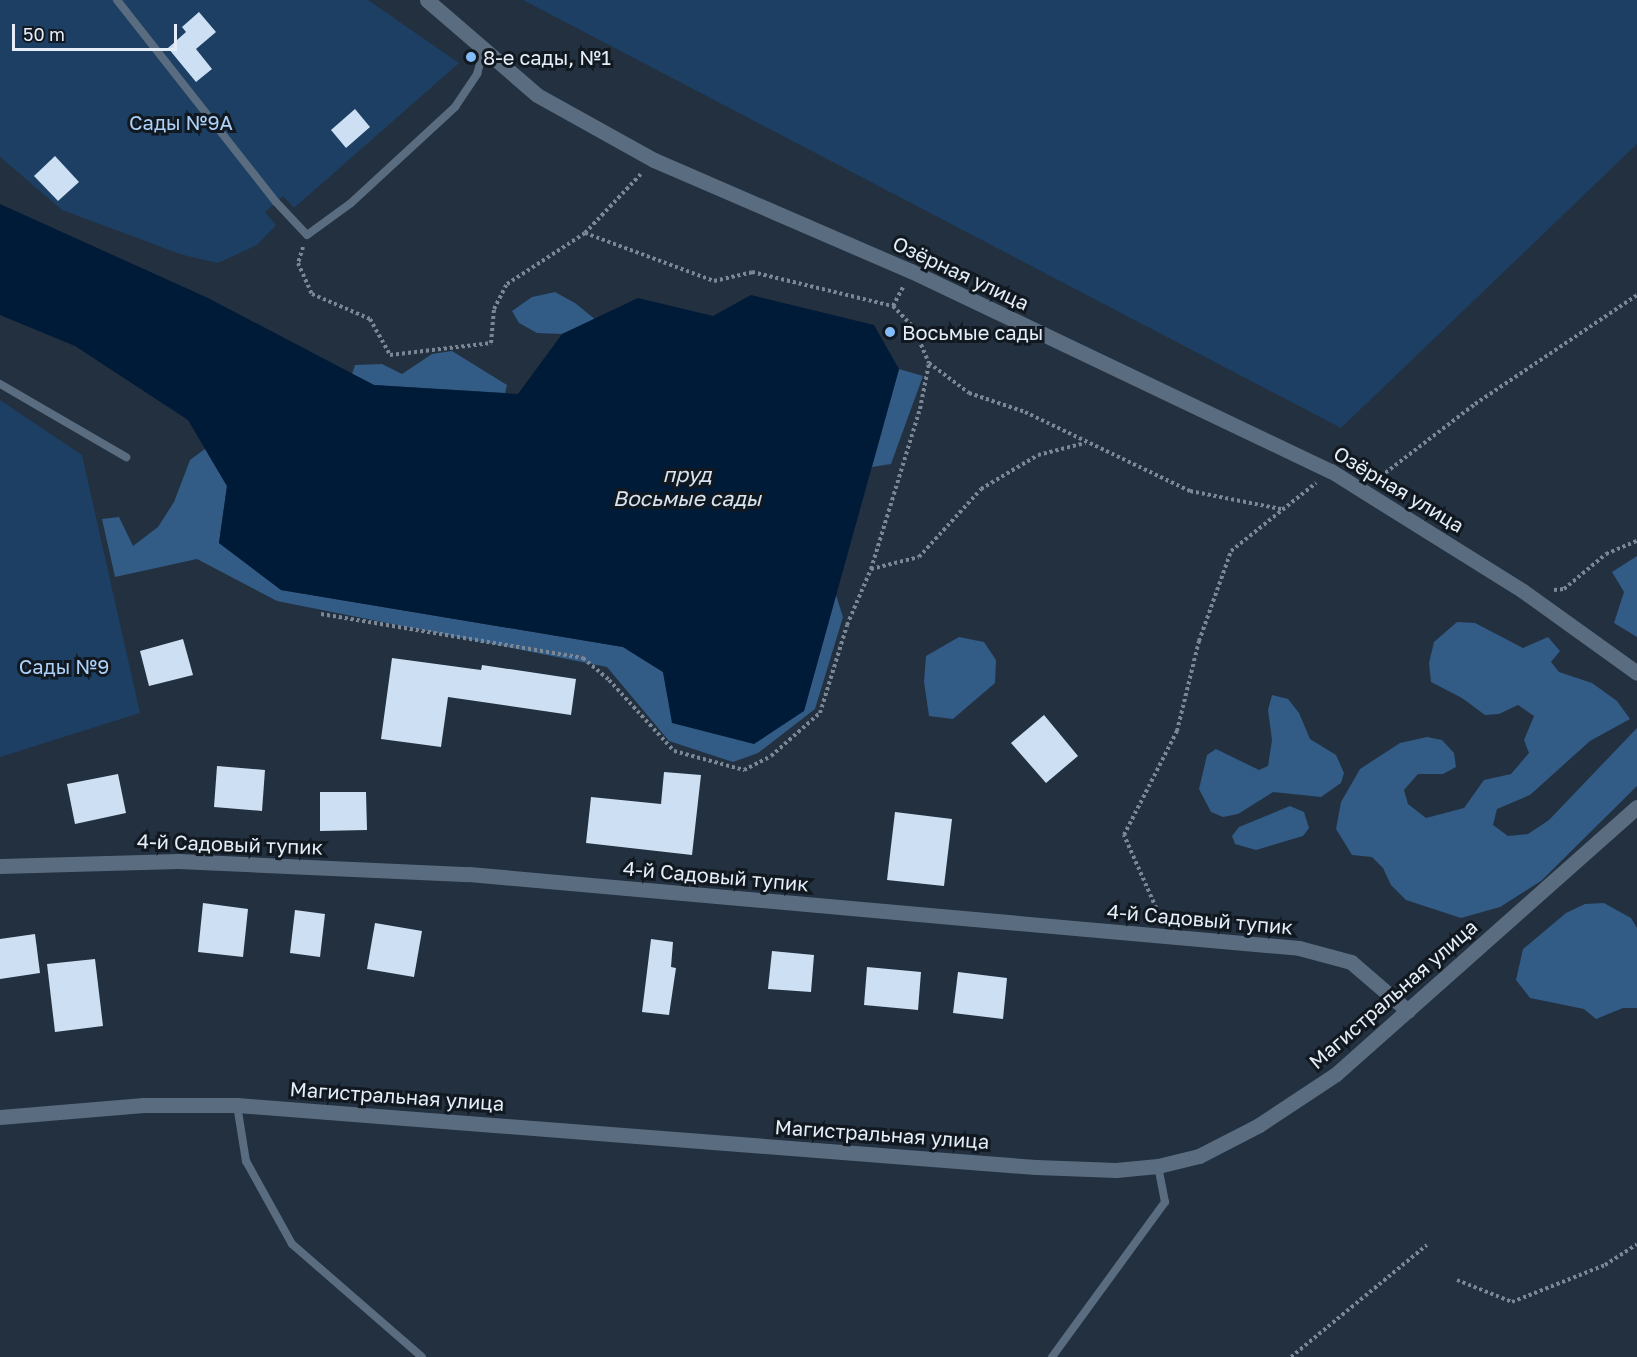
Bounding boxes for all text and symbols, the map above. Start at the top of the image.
scale bar [15,12,180,50]
text: 50 m [23,23,65,45]
place label: 8-е сады, №1 [483,45,611,69]
marker: 8-е сады, №1 [464,50,478,64]
park label: Сады №9А [129,110,233,134]
street label: Озёрная улица [889,231,1033,315]
place label: Восьмые сады [902,320,1043,344]
marker: Восьмые сады [883,325,897,339]
street label: Озёрная улица [1330,441,1468,537]
water label: пруд Восьмые сады [613,461,761,511]
park label: Сады №9 [19,654,109,678]
street label: 4-й Садовый тупик [137,829,323,859]
street label: 4-й Садовый тупик [622,856,810,896]
street label: 4-й Садовый тупик [1106,899,1294,939]
street label: Магистральная улица [1304,914,1482,1074]
street label: Магистральная улица [289,1077,505,1115]
street label: Магистральная улица [774,1115,990,1153]

